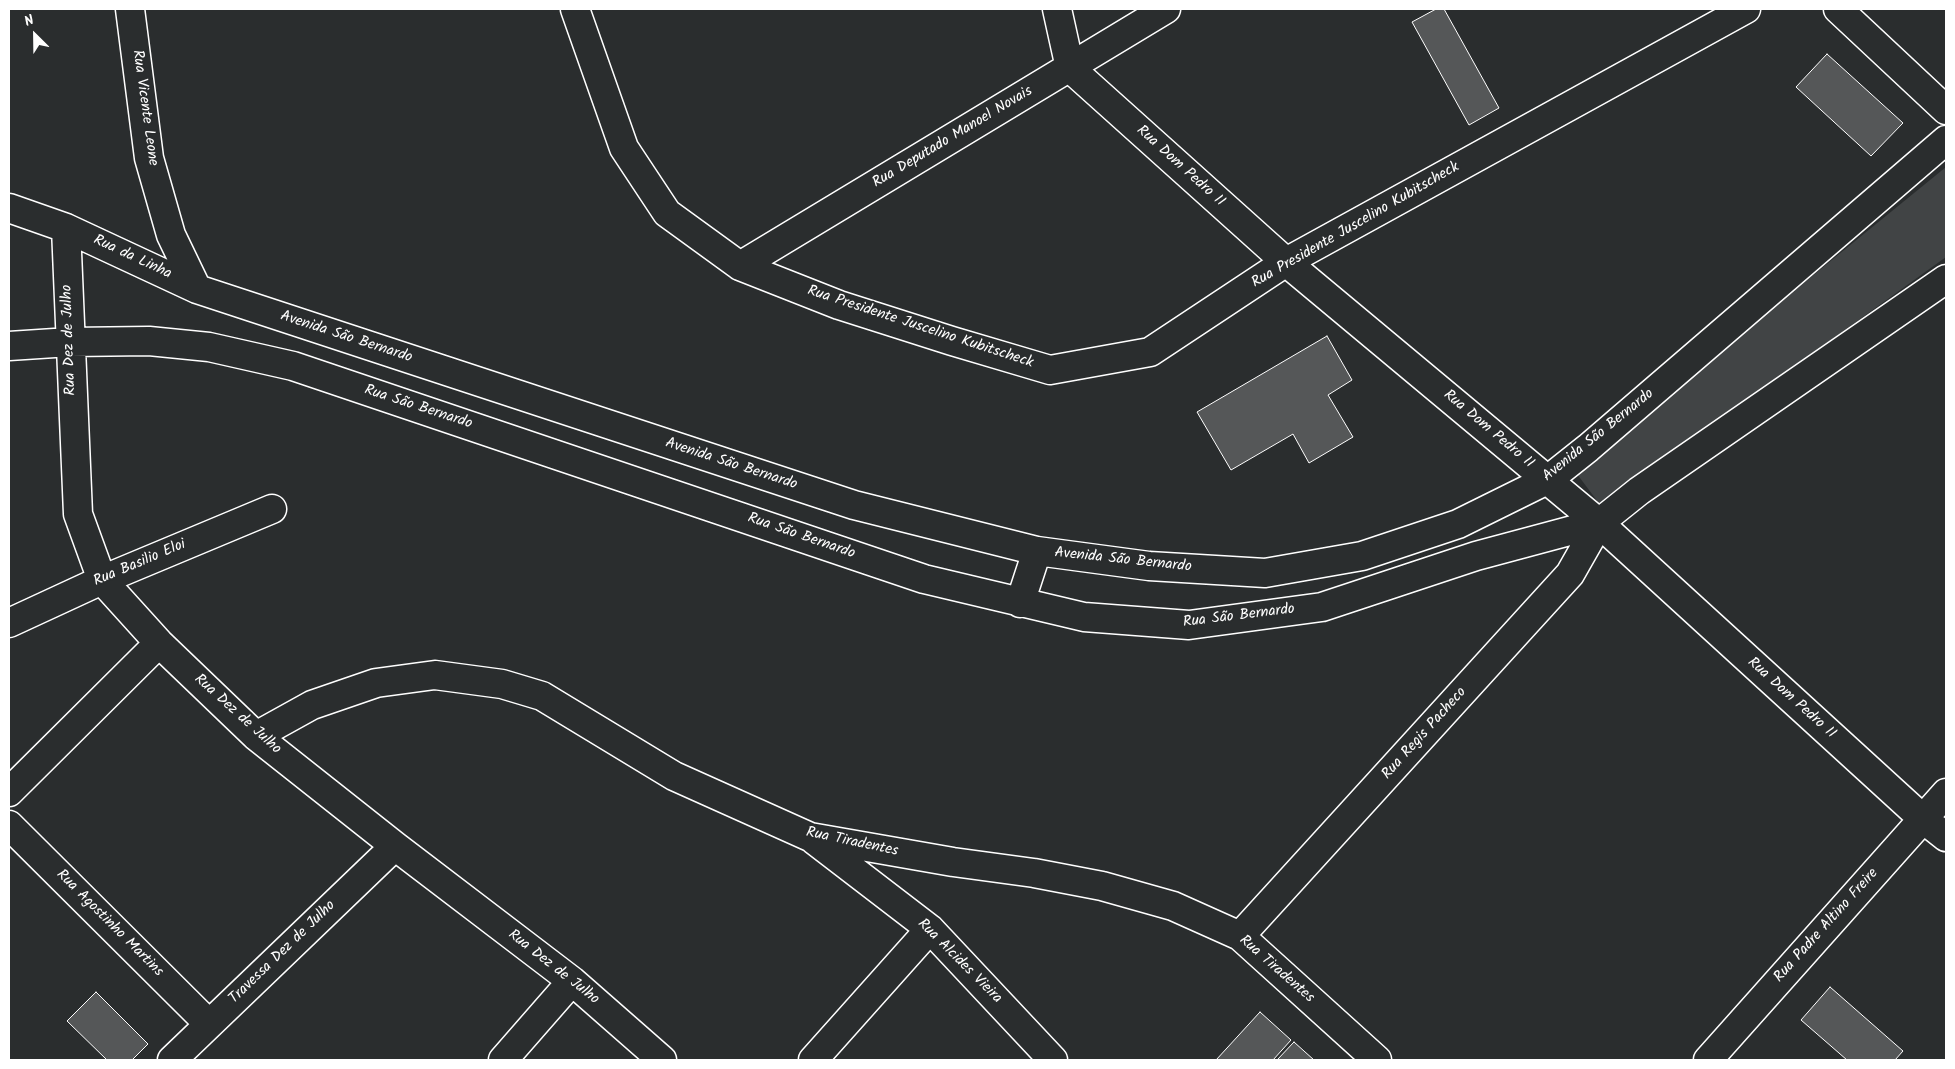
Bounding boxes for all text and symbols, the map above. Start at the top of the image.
text: N [21,9,38,33]
north arrow [10,10,60,60]
street label: Rua Vicente Leone [127,49,161,167]
street label: Rua Deputado Manoel Novais [870,83,1036,193]
street label: Rua Dom Pedro II [1132,123,1228,211]
street label: Rua Presidente Juscelino Kubitscheck [1249,159,1463,293]
street label: Rua da Linha [90,232,174,284]
street label: Rua Presidente Juscelino Kubitscheck [805,283,1035,373]
street label: Rua Dez de Julho [59,284,81,396]
street label: Avenida São Bernardo [278,308,414,368]
street label: Rua São Bernardo [362,382,474,434]
street label: Avenida São Bernardo [1540,386,1658,486]
street label: Rua Dom Pedro II [1439,387,1537,473]
street label: Avenida São Bernardo [663,435,799,495]
street label: Rua São Bernardo [745,510,857,564]
street label: Rua Basilio Eloi [91,536,189,592]
street label: Avenida São Bernardo [1054,545,1192,577]
street label: Rua São Bernardo [1182,601,1296,633]
street label: Rua Dom Pedro II [1743,655,1839,743]
street label: Rua Dez de Julho [190,671,284,759]
street label: Rua Regis Pacheco [1379,684,1471,784]
street label: Rua Tiradentes [804,824,900,862]
street label: Rua Padre Altino Freire [1771,865,1883,987]
street label: Rua Agostinho Martins [52,867,166,981]
street label: Travessa Dez de Julho [226,898,340,1008]
street label: Rua Alcides Vieira [913,916,1005,1008]
street label: Rua Dez de Julho [504,927,602,1009]
street label: Rua Tiradentes [1235,932,1317,1008]

